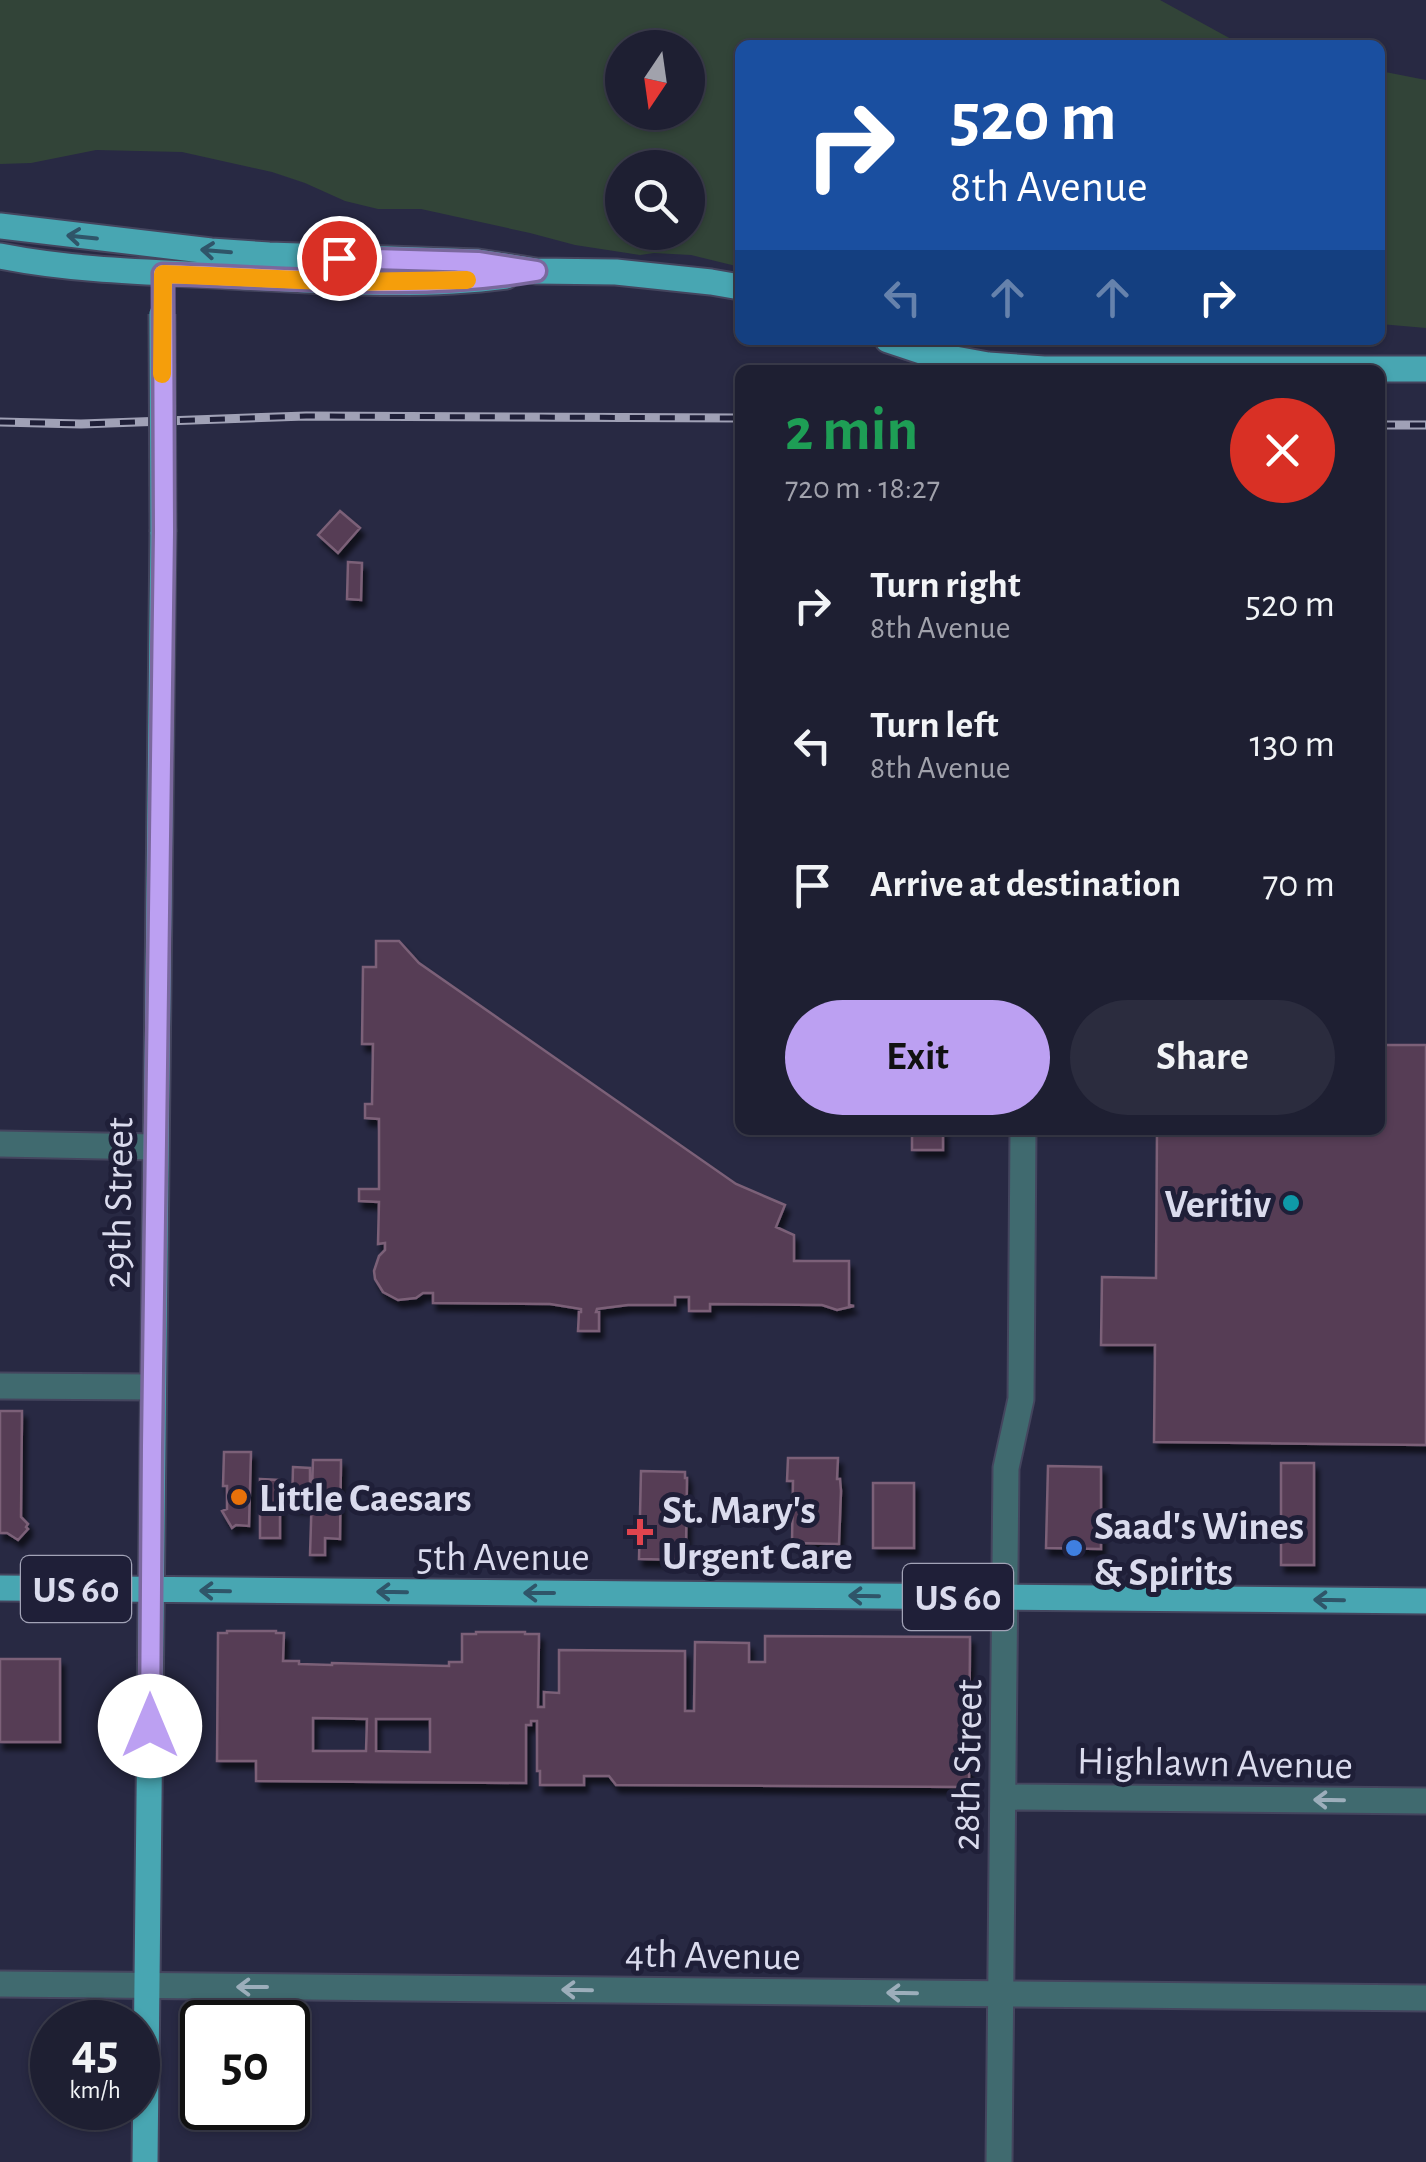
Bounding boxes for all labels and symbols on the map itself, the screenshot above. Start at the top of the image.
north arrow [605,30,705,130]
pin [297,216,382,301]
one-way arrow [66,227,98,246]
one-way arrow [201,241,233,260]
street label: 29th Street [98,1117,140,1289]
place label: Veritiv [1164,1185,1271,1225]
marker: Veritiv [1280,1192,1302,1214]
place label: Little Caesars [259,1479,472,1519]
marker: Little Caesars [228,1486,250,1508]
place label: St. Mary's Urgent Care [662,1491,853,1577]
place label: Saad's Wines & Spirits [1094,1507,1304,1593]
marker: St. Mary's Urgent Care [627,1519,653,1545]
marker: Saad's Wines & Spirits [1063,1537,1085,1559]
street label: 5th Avenue [416,1538,590,1578]
road number: US 60 [21,1556,131,1622]
road number: US 60 [903,1564,1013,1630]
one-way arrow [200,1581,232,1600]
one-way arrow [377,1582,410,1602]
one-way arrow [523,1584,555,1603]
one-way arrow [848,1587,880,1606]
one-way arrow [1313,1591,1345,1610]
position arrow [98,1674,202,1778]
street label: 28th Street [947,1679,989,1851]
street label: Highlawn Avenue [1077,1742,1353,1786]
one-way arrow [1313,1790,1346,1810]
street label: 4th Avenue [625,1934,801,1978]
one-way arrow [237,1978,270,1996]
one-way arrow [562,1980,594,2000]
one-way arrow [887,1984,919,2003]
speed limit sign: 50 [180,2000,310,2130]

